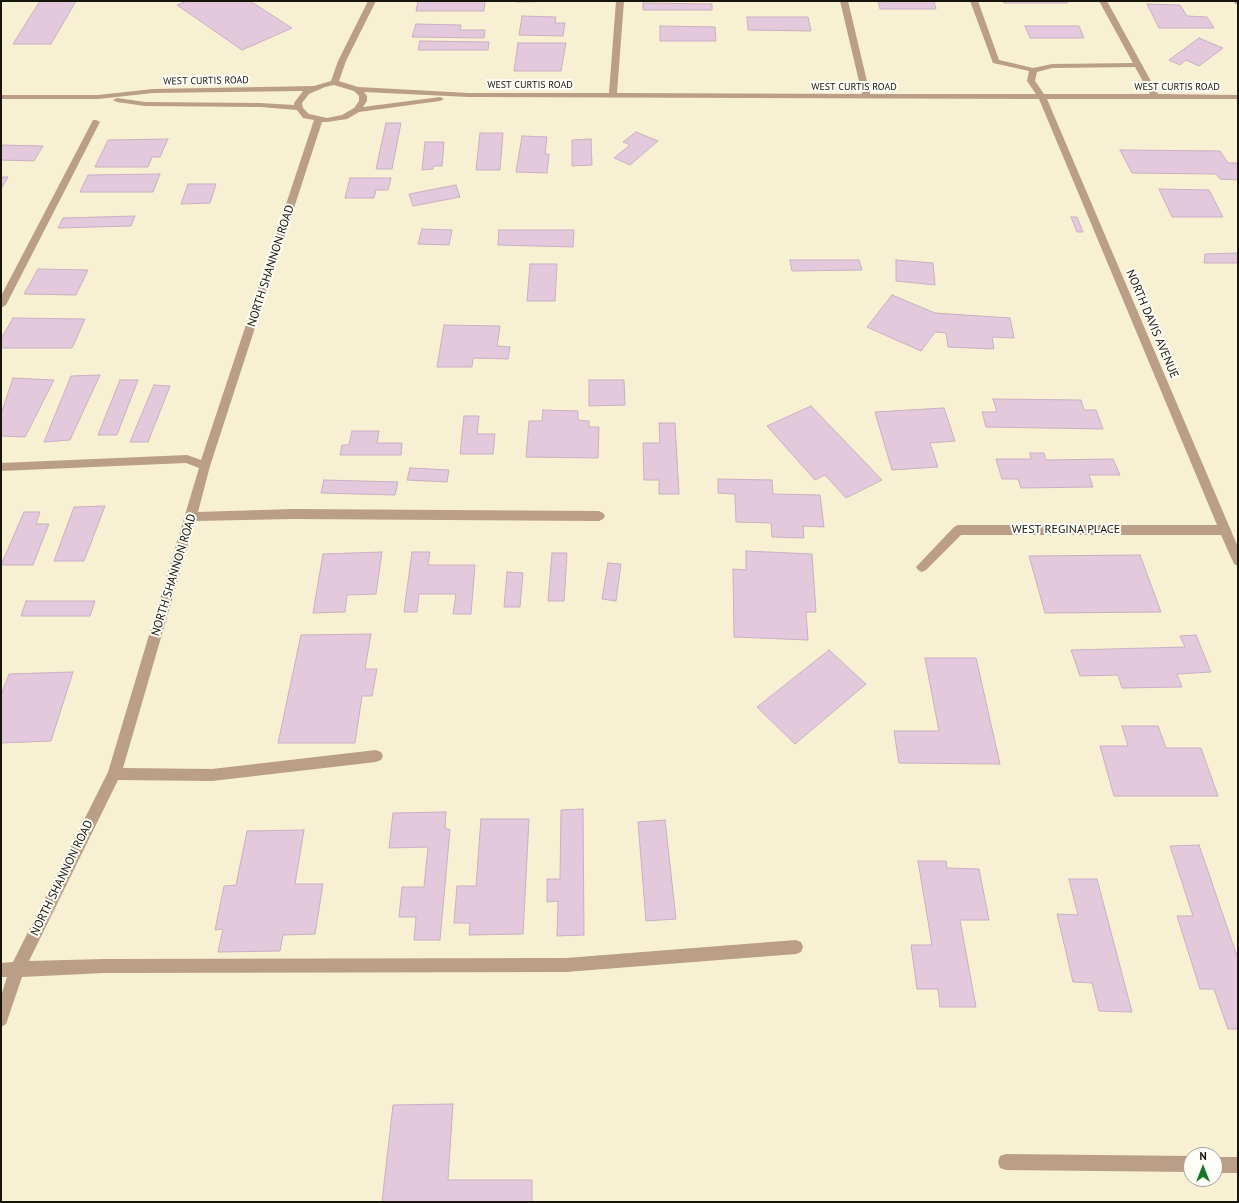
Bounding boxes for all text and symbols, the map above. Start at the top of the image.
street label: WEST CURTIS ROAD [163,74,249,88]
street label: WEST CURTIS ROAD [487,79,573,91]
street label: WEST CURTIS ROAD [811,81,897,93]
street label: WEST CURTIS ROAD [1134,81,1220,93]
street label: NORTH SHANNON ROAD [245,203,297,329]
street label: NORTH DAVIS AVENUE [1123,268,1181,380]
street label: NORTH SHANNON ROAD [149,512,199,638]
street label: WEST REGINA PLACE [1012,523,1120,537]
street label: NORTH SHANNON ROAD [28,818,96,938]
north arrow [1183,1147,1223,1187]
text: N [1199,1149,1207,1163]

